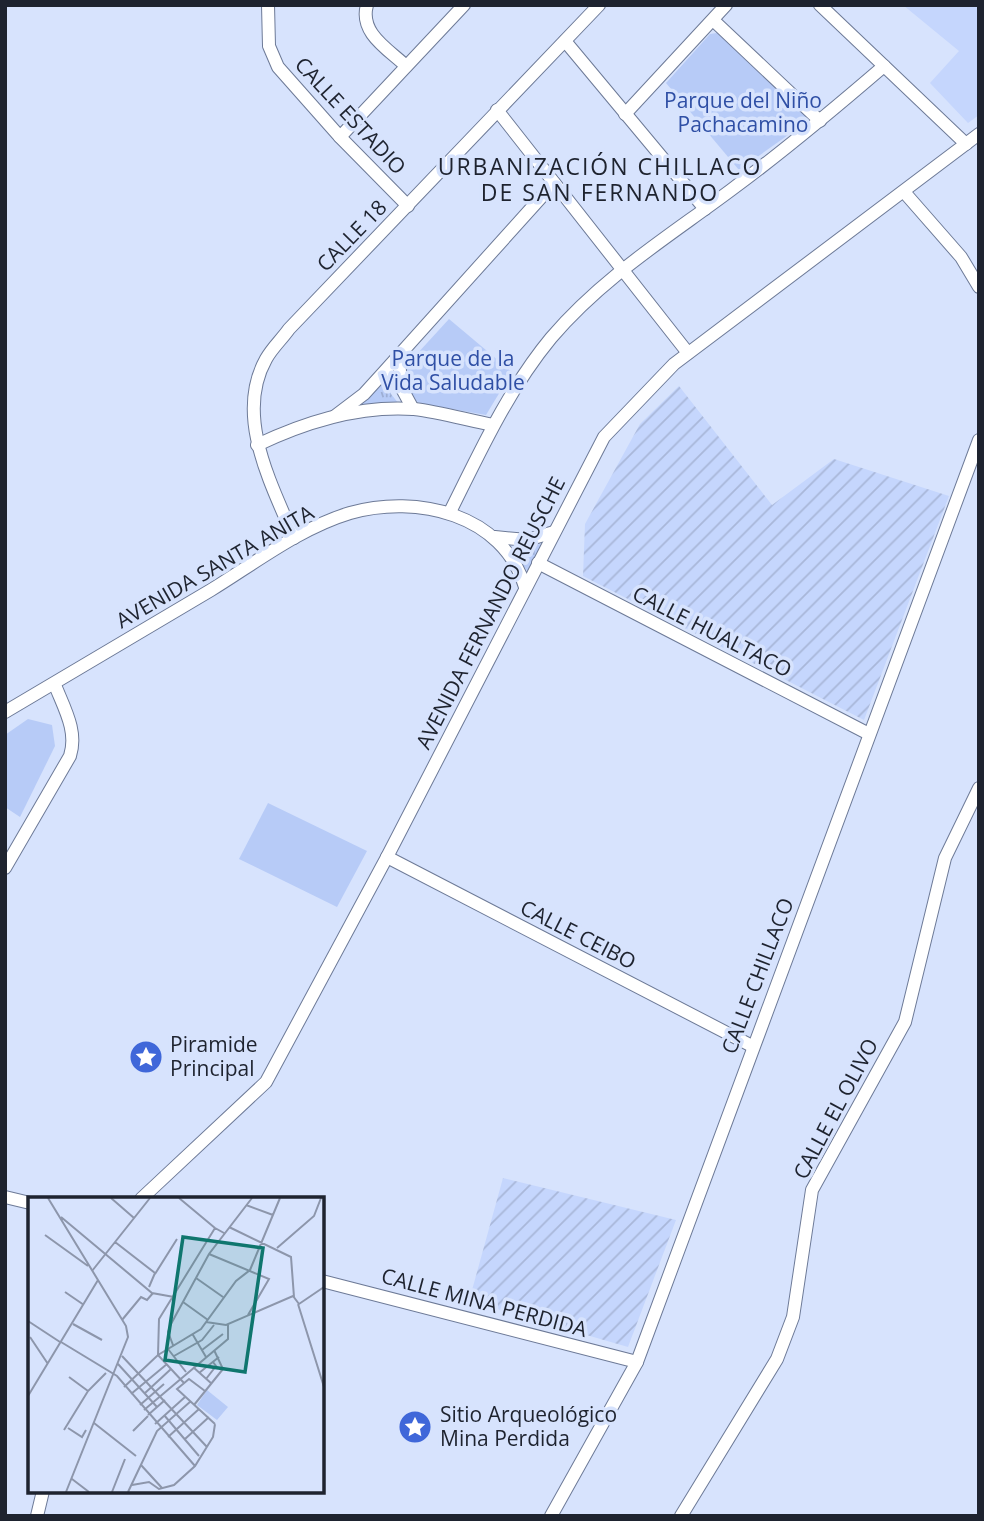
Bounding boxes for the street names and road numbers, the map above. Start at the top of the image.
street label: CALLE ESTADIO [289,51,412,180]
street label: CALLE 18 [310,193,392,277]
street label: AVENIDA FERNANDO REUSCHE [409,471,571,754]
street label: AVENIDA SANTA ANITA [111,498,319,634]
street label: CALLE HUALTACO [628,579,797,683]
street label: CALLE CEIBO [516,893,641,975]
street label: CALLE CHILLACO [714,894,800,1058]
street label: CALLE EL OLIVO [786,1033,884,1184]
street label: CALLE MINA PERDIDA [378,1261,591,1343]

